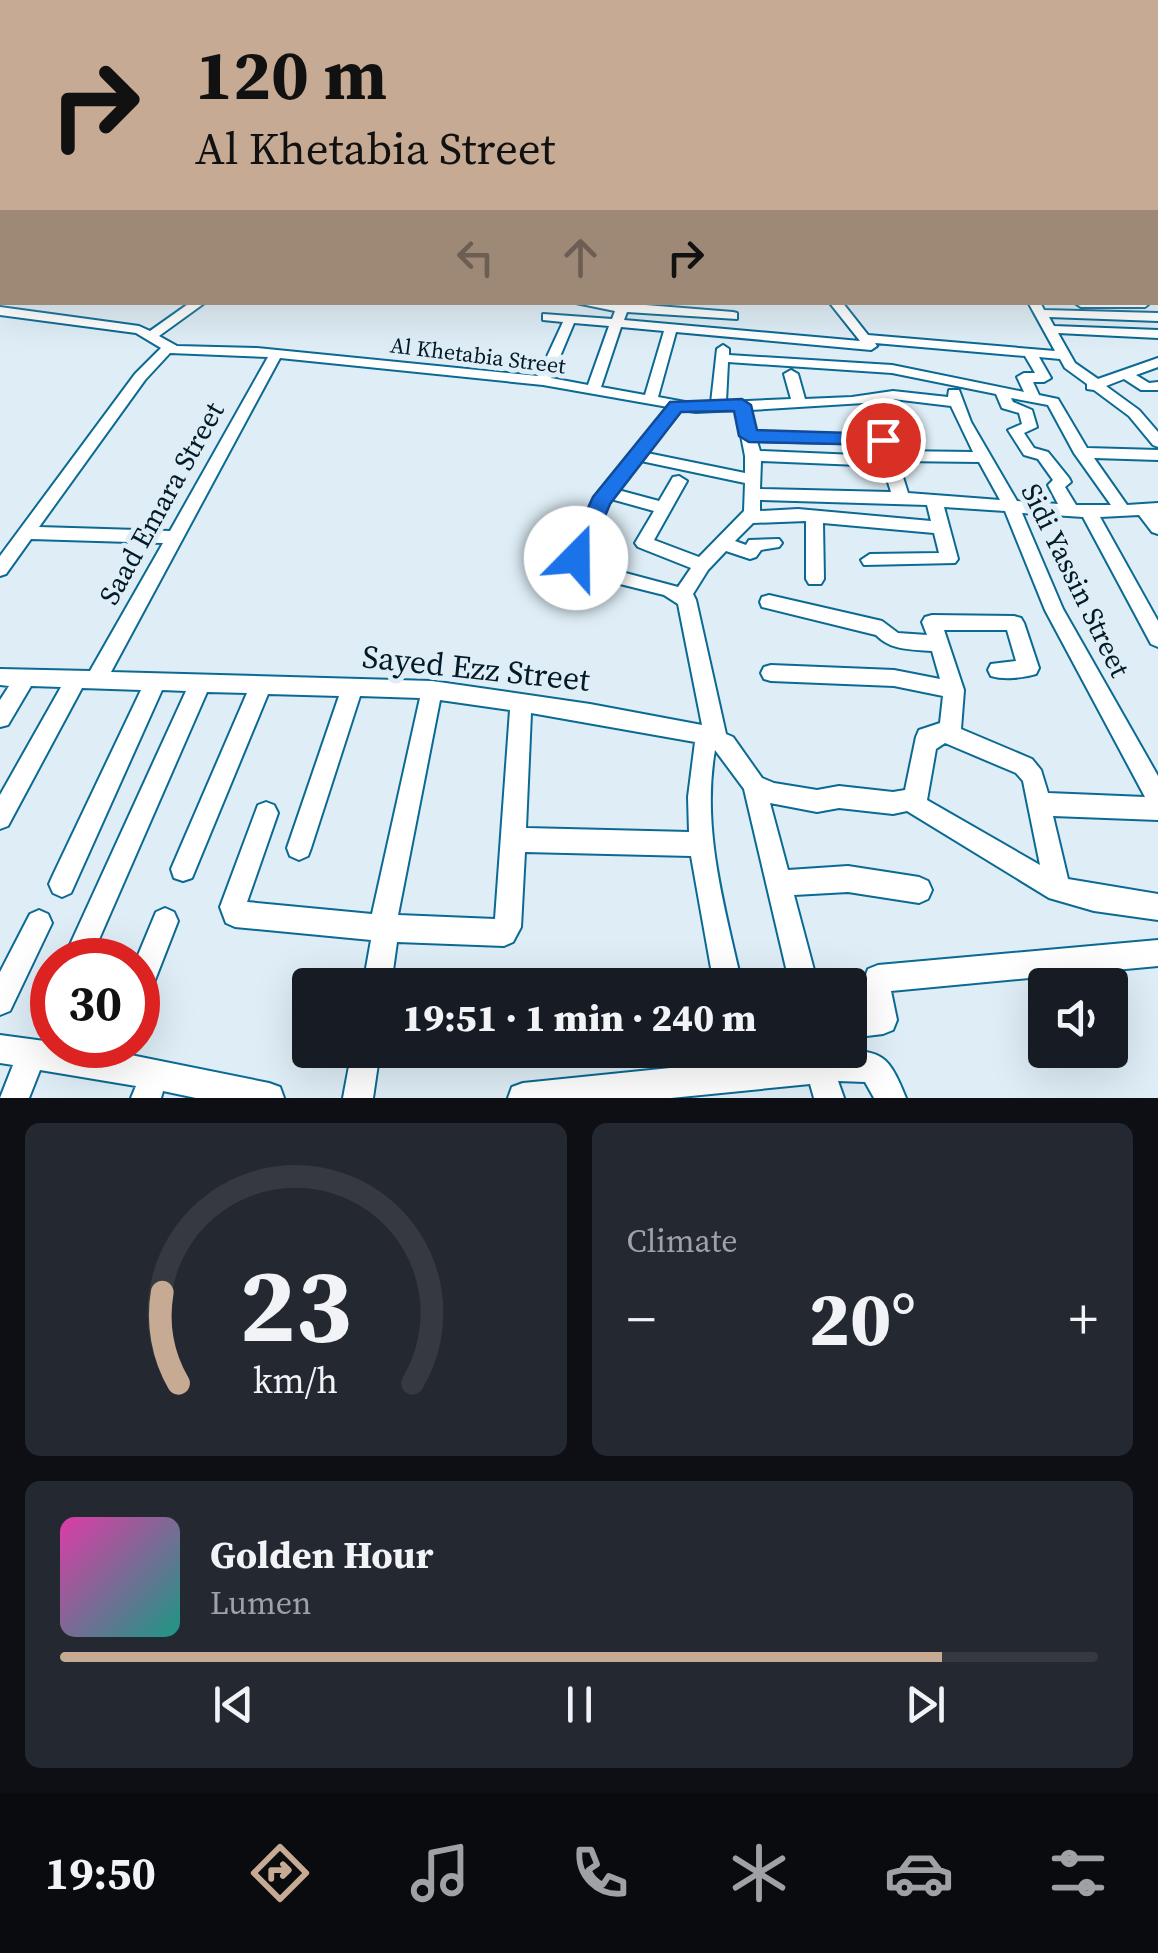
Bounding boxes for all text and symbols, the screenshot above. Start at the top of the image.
text: 120 m [195,26,387,122]
icon: right [30,40,160,170]
text: Al Khetabia Street [195,117,555,179]
icon: left [448,230,503,285]
icon: ahead [553,230,608,285]
icon: right [658,230,713,285]
street label: Al Khetabia Street [389,329,568,381]
street label: Saad Emara Street [90,394,233,611]
pin [841,398,926,483]
icon: arrive [856,413,911,468]
street label: Sidi Yassin Street [1013,477,1140,684]
position arrow [524,506,628,610]
street label: Sayed Ezz Street [360,634,593,702]
speed limit sign: 30 [30,938,160,1068]
map controls [1028,968,1128,1068]
button: sound [1028,968,1128,1068]
text: 19:51 · 1 min · 240 m [402,992,757,1044]
text: Climate [627,1219,738,1263]
text: 23 [239,1233,352,1376]
text: 20° [809,1267,916,1370]
text: − [627,1281,656,1356]
text: + [1069,1281,1098,1356]
text: km/h [253,1356,338,1405]
text: Golden Hour [210,1529,433,1581]
text: Lumen [210,1581,312,1625]
icon: previous [206,1677,261,1732]
icon: pause [552,1677,607,1732]
icon: next [898,1677,953,1732]
icon: directions [245,1838,315,1908]
icon: music [405,1838,475,1908]
icon: phone [565,1838,635,1908]
icon: climate [724,1838,794,1908]
icon: car [884,1838,954,1908]
icon: filters [1043,1838,1113,1908]
text: 19:50 [45,1842,156,1904]

